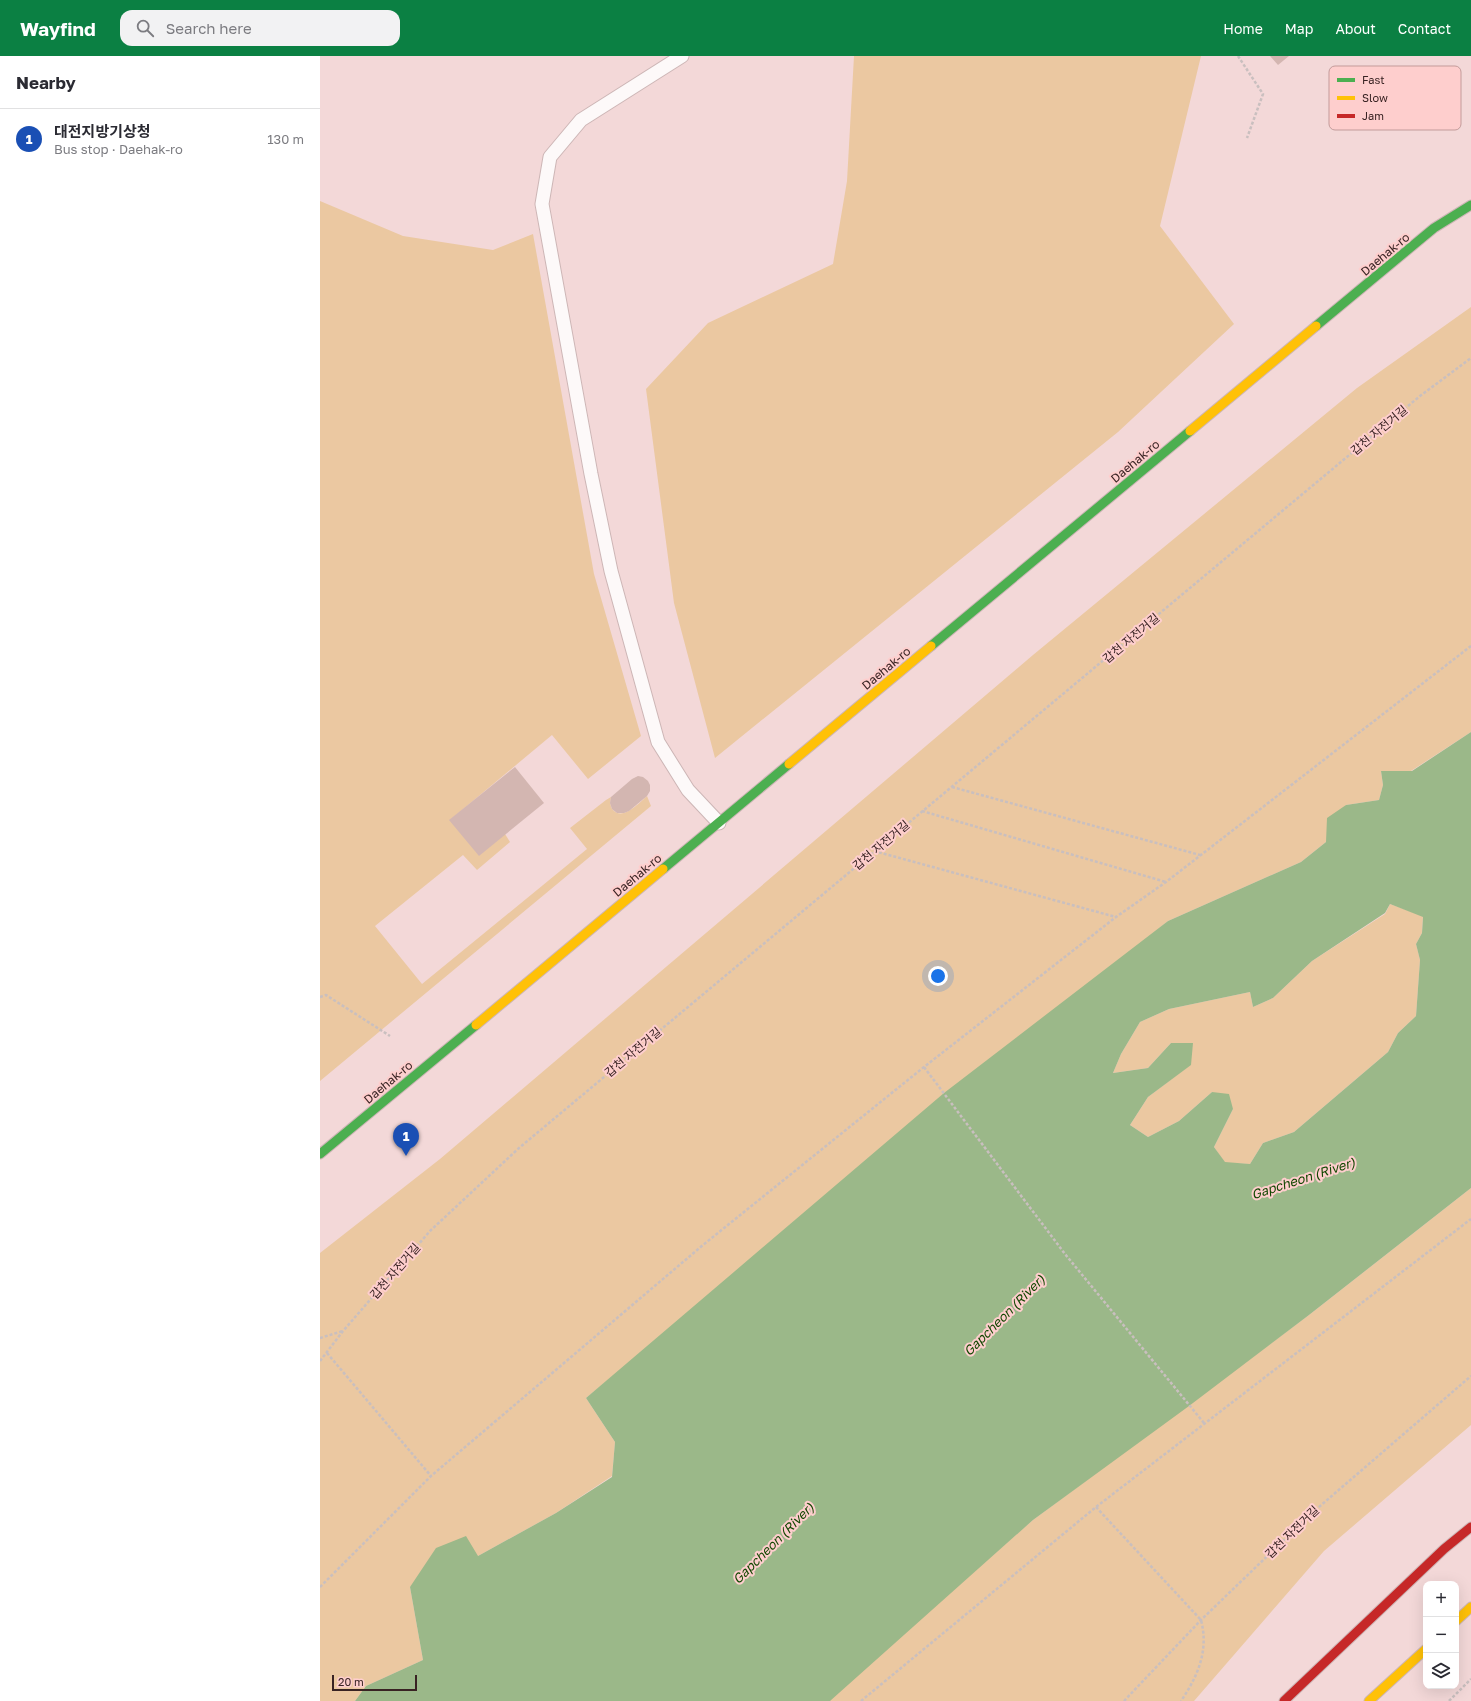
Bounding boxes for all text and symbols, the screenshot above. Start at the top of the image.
search box [120,10,400,46]
text: Wayfind [20,17,96,40]
icon: search [134,17,156,39]
text: Search here [166,19,252,37]
text: Home [1223,20,1263,37]
text: Map [1285,20,1313,37]
text: About [1335,20,1376,37]
text: Contact [1398,20,1451,37]
legend [1329,66,1461,130]
text: Nearby [16,72,76,93]
text: Fast [1362,73,1385,86]
text: Slow [1362,91,1388,104]
text: Jam [1362,109,1384,122]
text: 대전지방기상청 [54,122,151,140]
text: 1 [26,131,32,147]
text: 130 m [267,131,304,147]
text: Bus stop · Daehak-ro [54,141,183,157]
street label: Daehak-ro [1358,229,1412,279]
street label: 갑천 자전거길 [1348,402,1410,458]
street label: Daehak-ro [1108,436,1162,486]
street label: 갑천 자전거길 [1100,610,1162,666]
street label: Daehak-ro [859,643,913,693]
street label: 갑천 자전거길 [850,817,912,873]
street label: Daehak-ro [610,850,664,900]
your location [928,966,948,986]
street label: 갑천 자전거길 [602,1024,664,1080]
street label: Daehak-ro [361,1057,415,1107]
pin: 1 [393,1123,419,1156]
water label: Gapcheon (River) [1249,1154,1357,1202]
street label: 갑천 자전거길 [367,1240,423,1302]
water label: Gapcheon (River) [960,1271,1048,1359]
water label: Gapcheon (River) [729,1499,817,1587]
street label: 갑천 자전거길 [1262,1503,1322,1561]
map controls [1423,1581,1459,1689]
button: + [1423,1581,1459,1617]
button: − [1423,1617,1459,1653]
button: layers [1423,1653,1459,1689]
scale bar [332,1673,417,1692]
text: 20 m [338,1675,364,1688]

